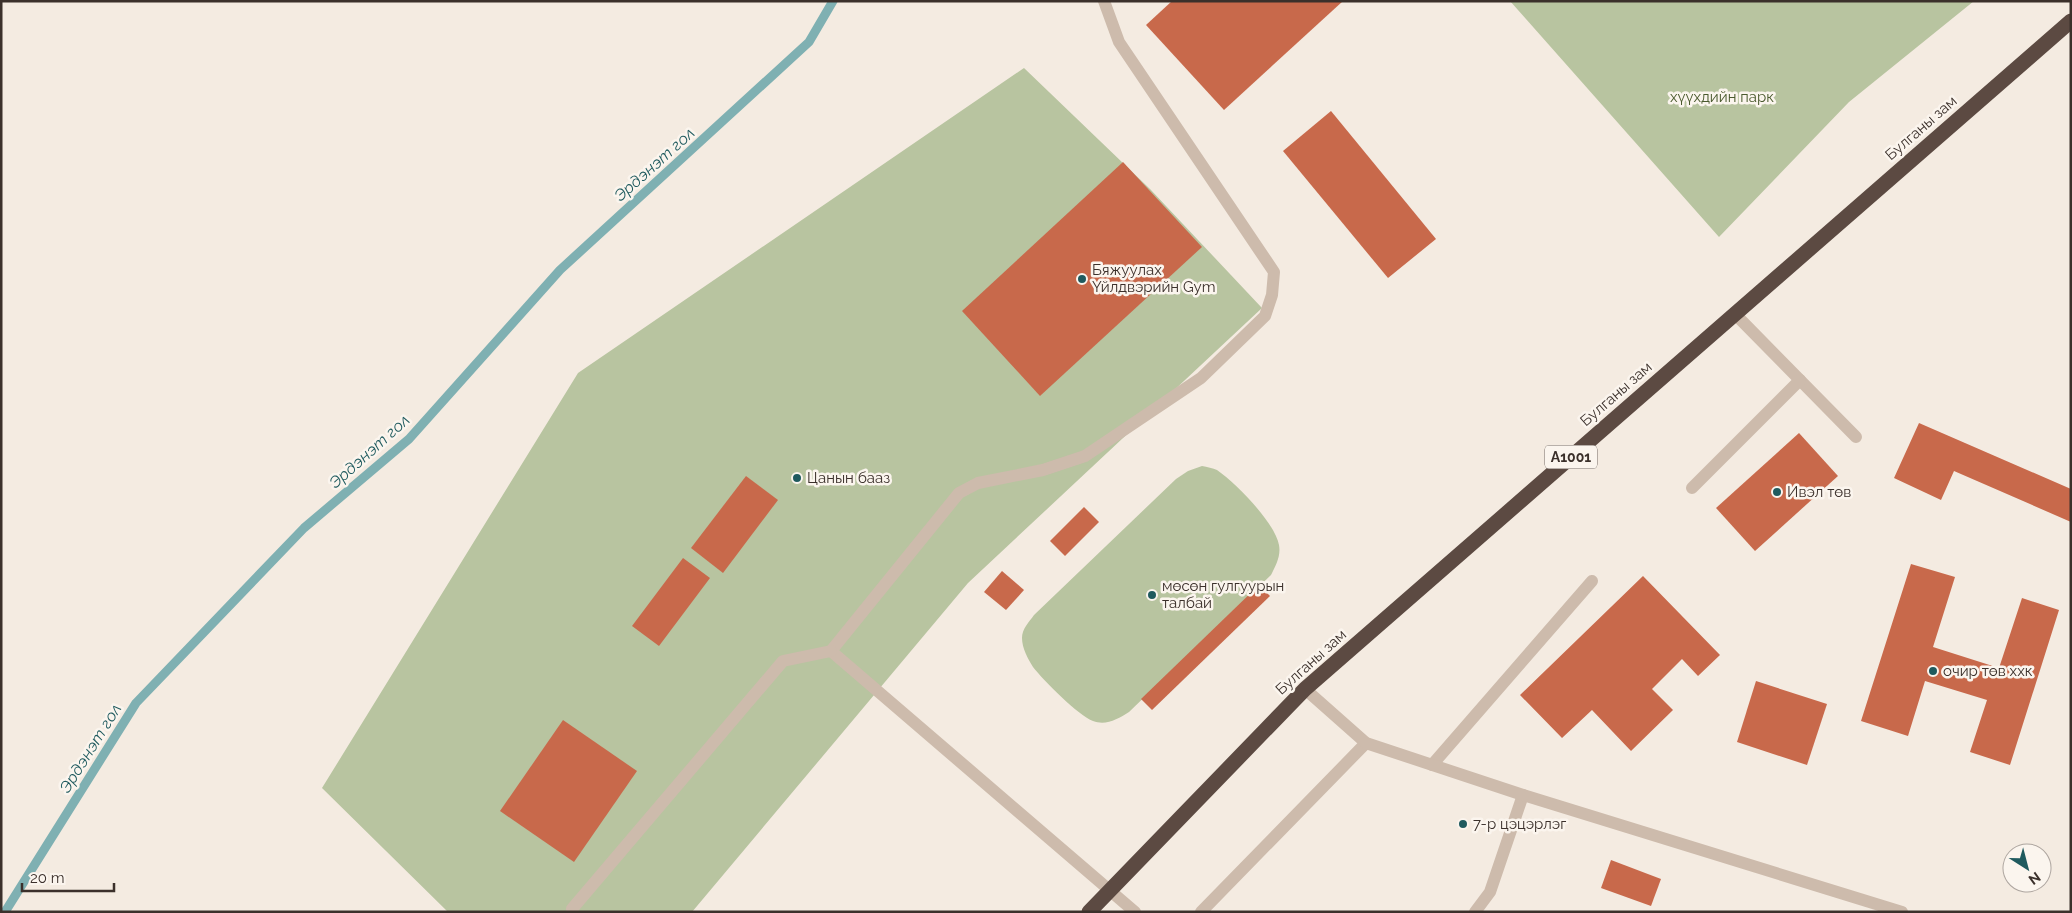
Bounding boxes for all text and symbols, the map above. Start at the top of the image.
park label: хүүхдийн парк [1670,88,1774,106]
street label: Булганы зам [1881,92,1961,164]
water label: Эрдэнэт гол [610,123,699,206]
place label: Бяжуулах Үйлдвэрийн Gym [1092,261,1215,296]
marker: Бяжуулах Үйлдвэрийн Gym [1076,273,1088,285]
street label: Булганы зам [1576,358,1656,430]
water label: Эрдэнэт гол [325,410,414,493]
road number: A1001 [1545,446,1597,468]
place label: Цанын бааз [807,469,890,487]
marker: Цанын бааз [791,472,803,484]
place label: Ивэл төв [1787,483,1851,501]
marker: Ивэл төв [1771,486,1783,498]
place label: мөсөн гулгуурын талбай [1162,577,1284,612]
marker: мөсөн гулгуурын талбай [1146,589,1158,601]
street label: Булганы зам [1272,626,1350,698]
place label: очир төв ххк [1943,662,2033,680]
marker: очир төв ххк [1927,665,1939,677]
water label: Эрдэнэт гол [55,700,126,797]
place label: 7-р цэцэрлэг [1473,815,1566,833]
marker: 7-р цэцэрлэг [1457,818,1469,830]
north arrow [2002,843,2052,893]
scale bar [22,860,115,892]
text: 20 m [30,869,65,887]
text: N [2026,869,2044,888]

